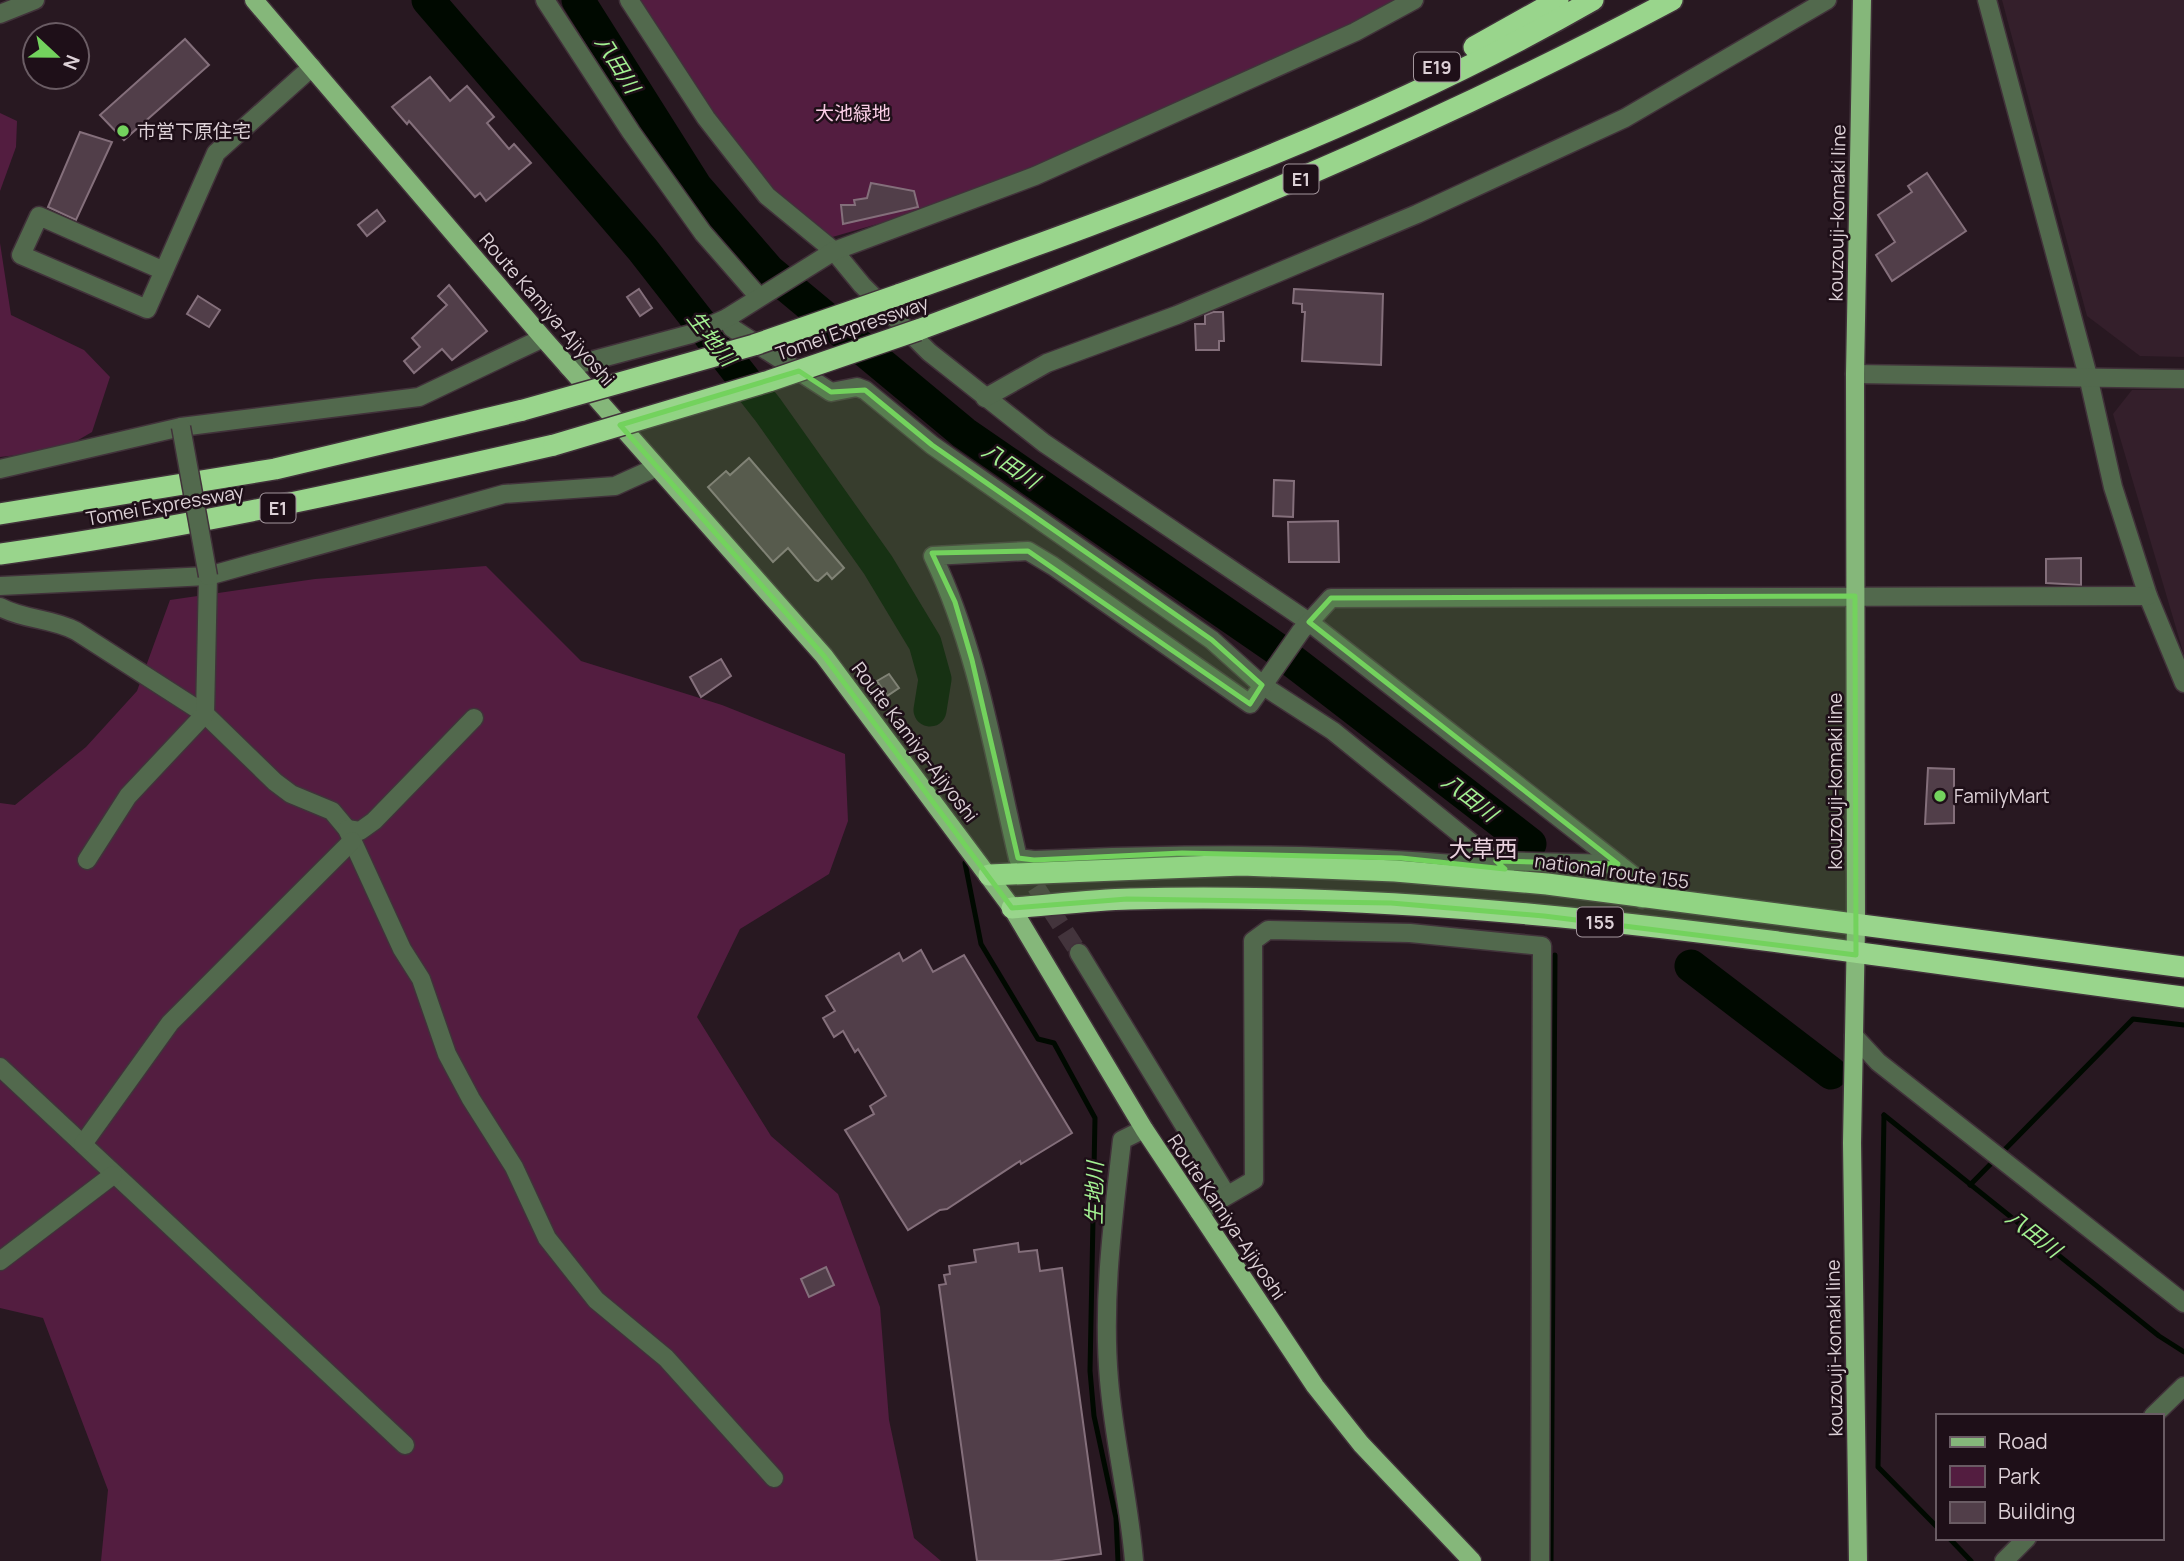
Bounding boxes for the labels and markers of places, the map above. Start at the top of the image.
place label: 市営下原住宅 [137,118,251,144]
marker: 市営下原住宅 [115,123,131,139]
place label: FamilyMart [1954,783,2050,809]
marker: FamilyMart [1932,788,1948,804]

